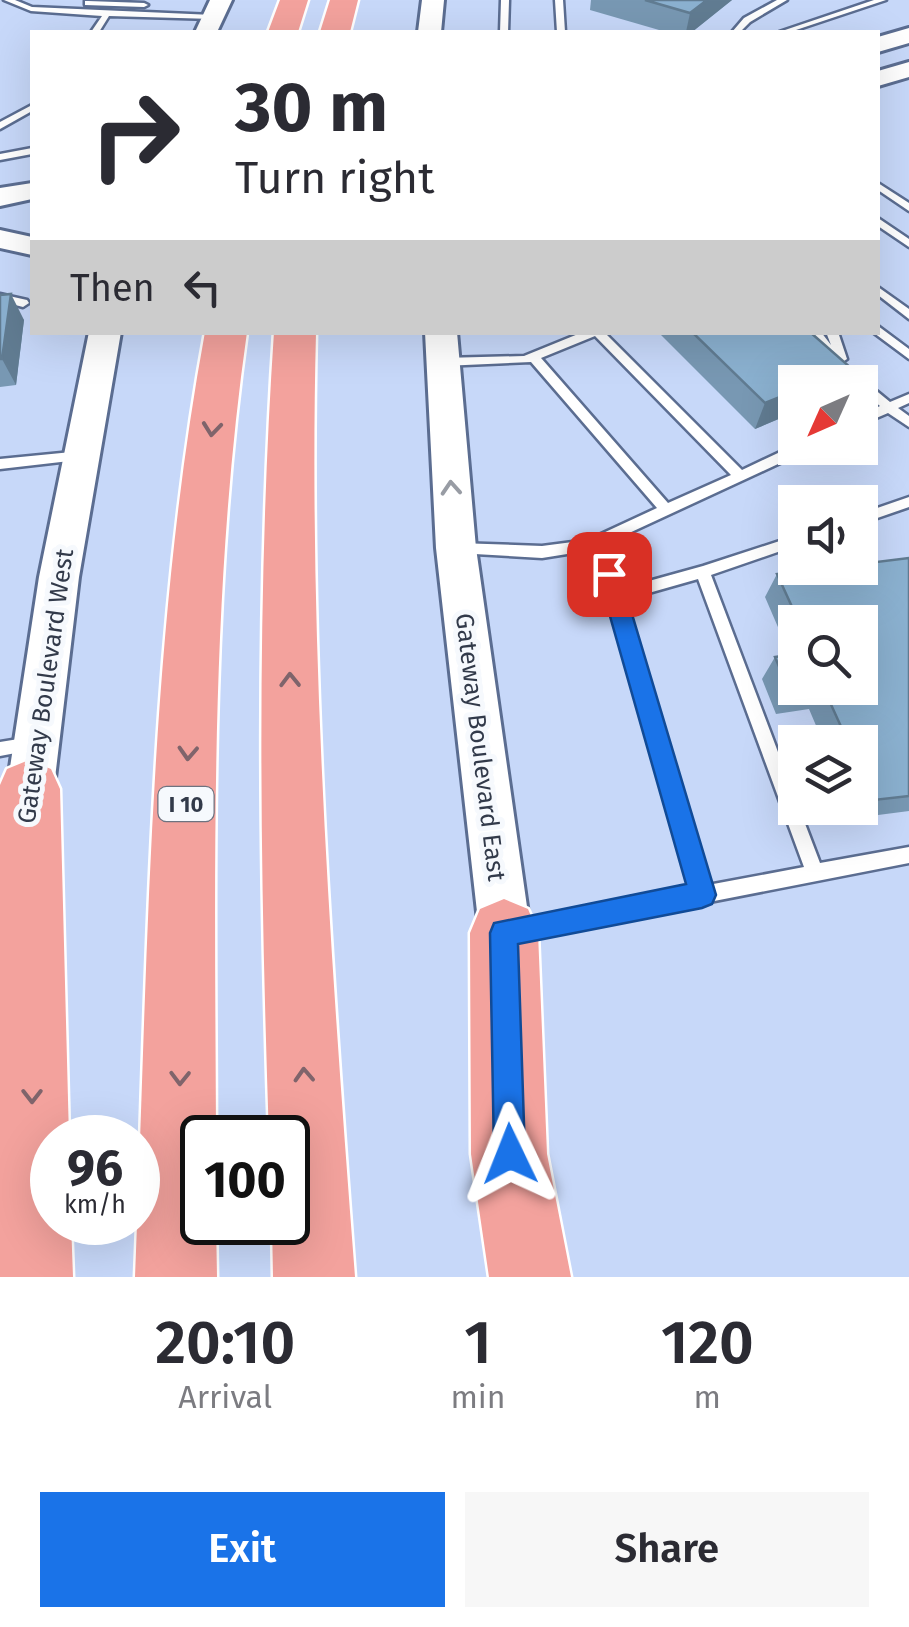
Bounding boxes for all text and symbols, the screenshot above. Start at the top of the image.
text: 30 m [235,66,388,150]
icon: right [70,70,200,200]
text: Turn right [235,151,434,205]
icon: left [175,260,230,315]
text: Then [70,265,155,311]
north arrow [778,365,878,465]
map controls [778,365,878,825]
one-way arrow [201,421,223,437]
one-way arrow [441,479,463,495]
button: sound [778,485,878,585]
pin [567,532,652,617]
street label: Gateway Boulevard West [12,546,80,825]
icon: arrive [582,547,637,602]
button: search [778,605,878,705]
street label: Gateway Boulevard East [449,611,511,884]
one-way arrow [280,672,301,688]
button: layers [778,725,878,825]
one-way arrow [178,745,199,761]
road number: I 10 [158,787,214,821]
one-way arrow [294,1066,315,1082]
one-way arrow [170,1070,191,1086]
one-way arrow [21,1089,42,1105]
position arrow [458,1102,562,1206]
speed limit sign: 100 [180,1115,310,1245]
text: 96 [67,1138,123,1198]
text: km/h [64,1190,126,1220]
text: 20:10 [155,1307,295,1379]
text: 1 [464,1307,492,1379]
text: 120 [661,1307,754,1379]
text: Arrival [178,1378,272,1416]
text: min [450,1378,506,1416]
text: m [694,1378,721,1416]
button: Exit [40,1492,445,1607]
button: Share [465,1492,869,1607]

